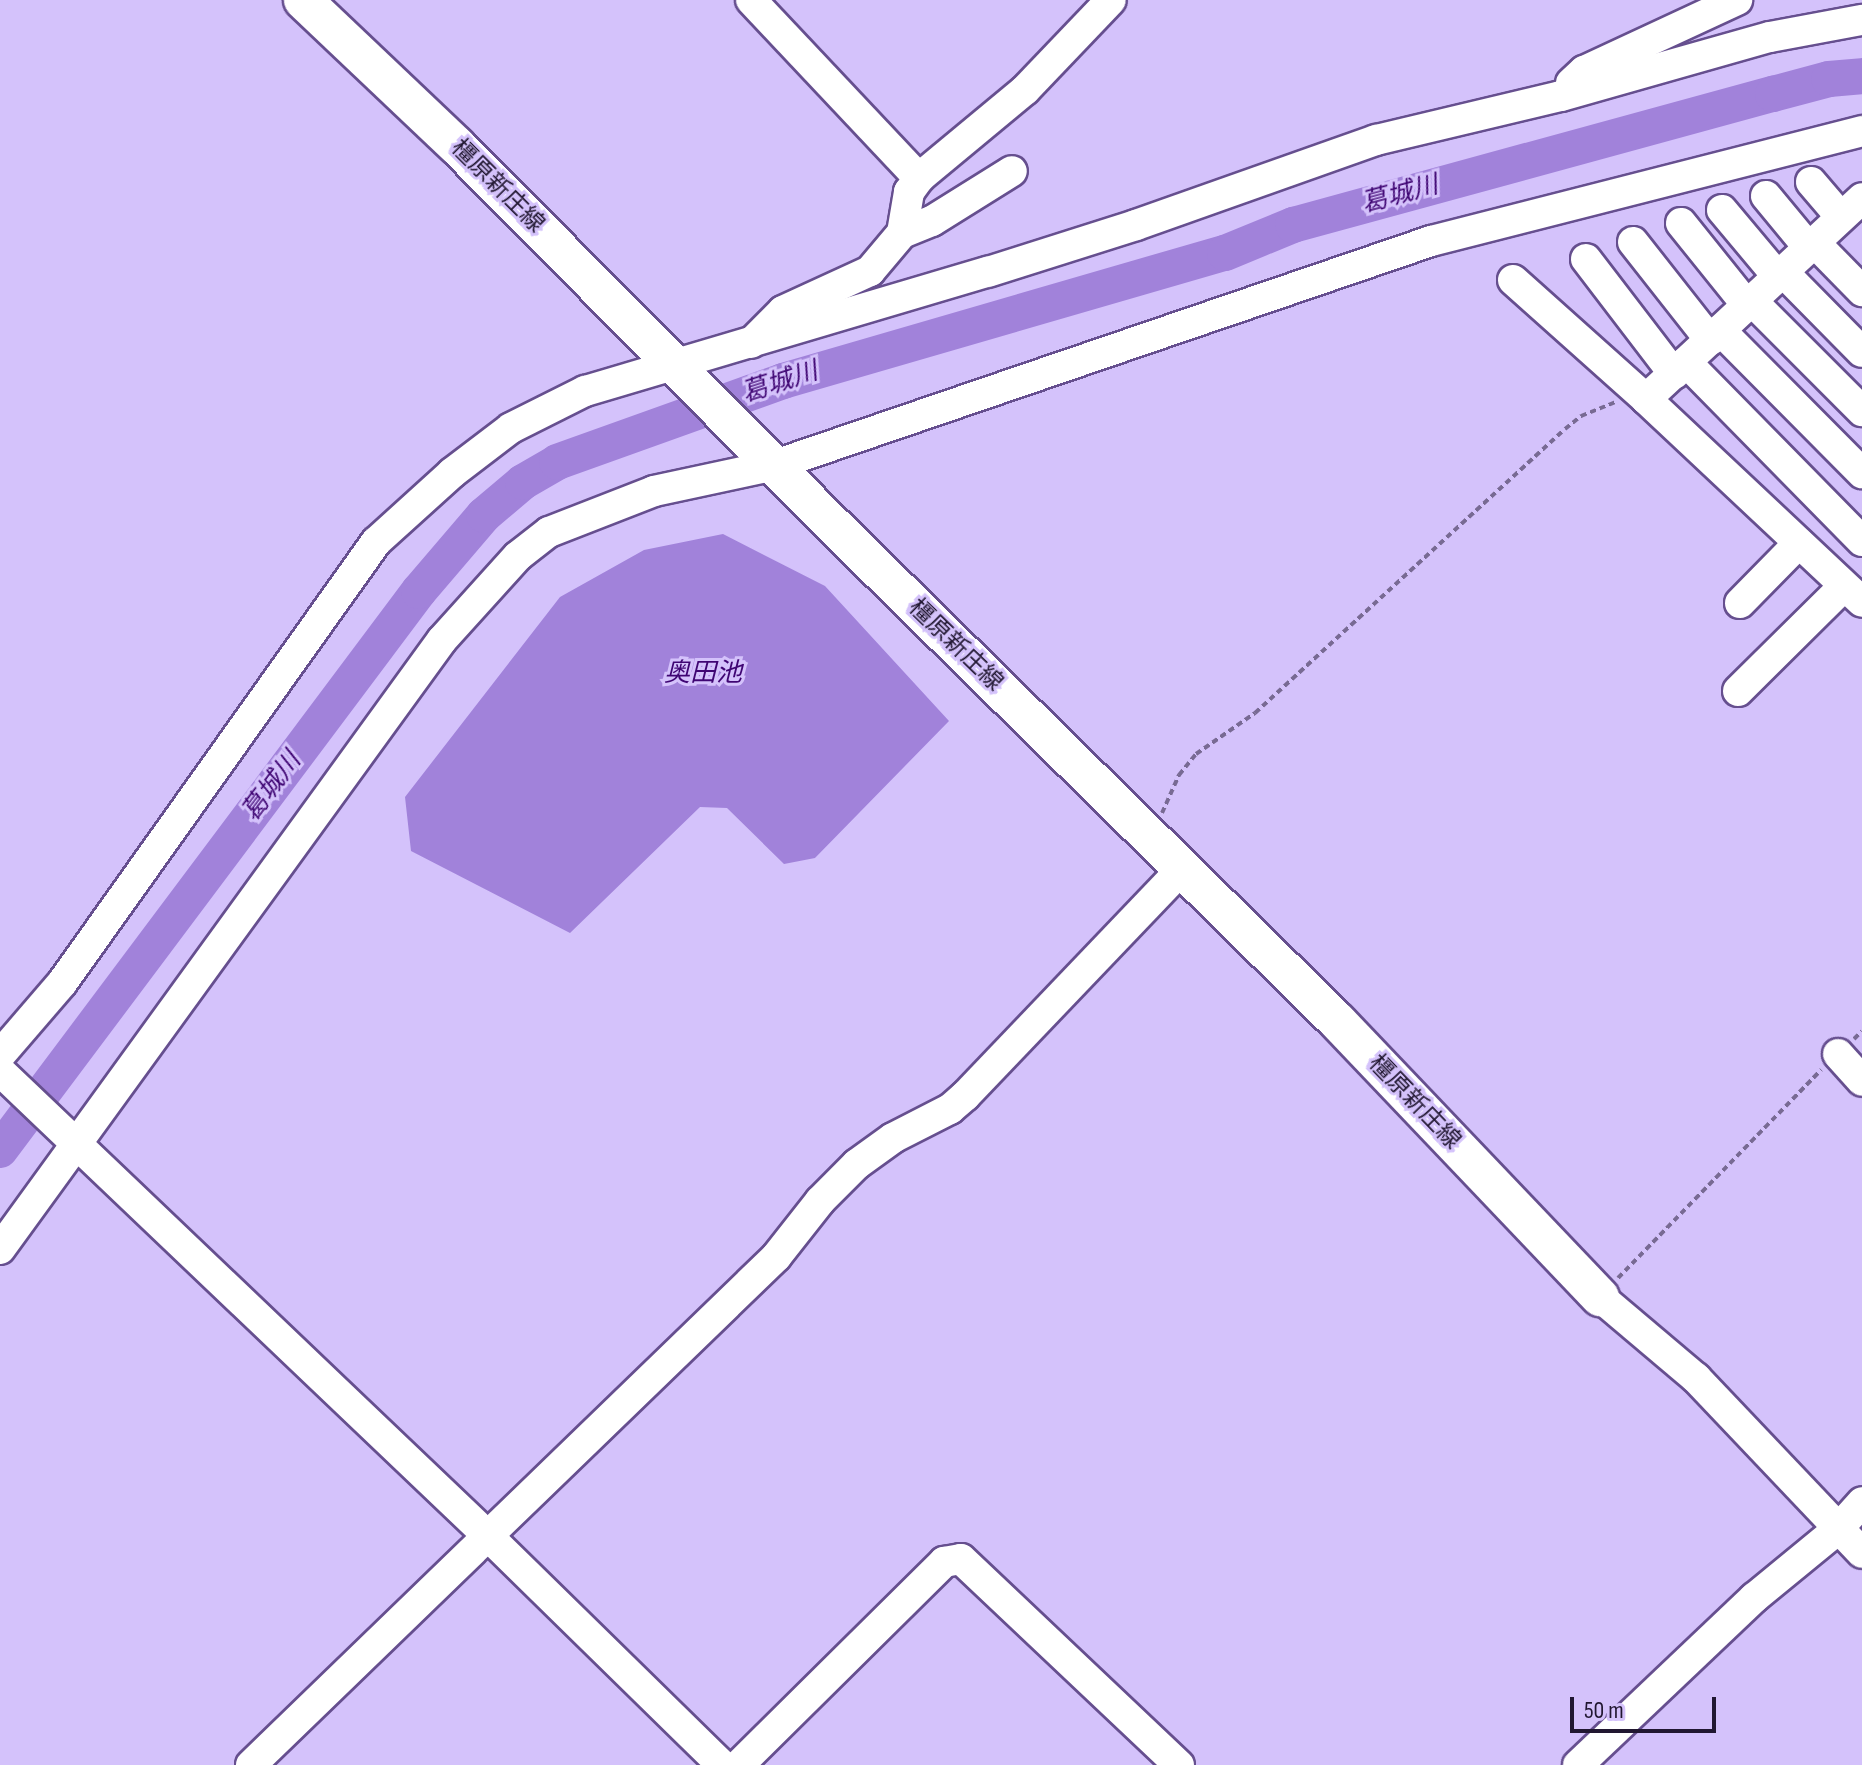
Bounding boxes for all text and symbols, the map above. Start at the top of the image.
street label: 橿原新庄線 [445,133,551,239]
water label: 葛城川 [1358,170,1442,220]
water label: 葛城川 [738,356,822,410]
street label: 橿原新庄線 [903,593,1009,697]
water label: 奥田池 [664,658,742,690]
water label: 葛城川 [236,746,308,828]
street label: 橿原新庄線 [1363,1049,1467,1155]
scale bar [1574,1681,1720,1731]
text: 50 m [1584,1696,1624,1725]

